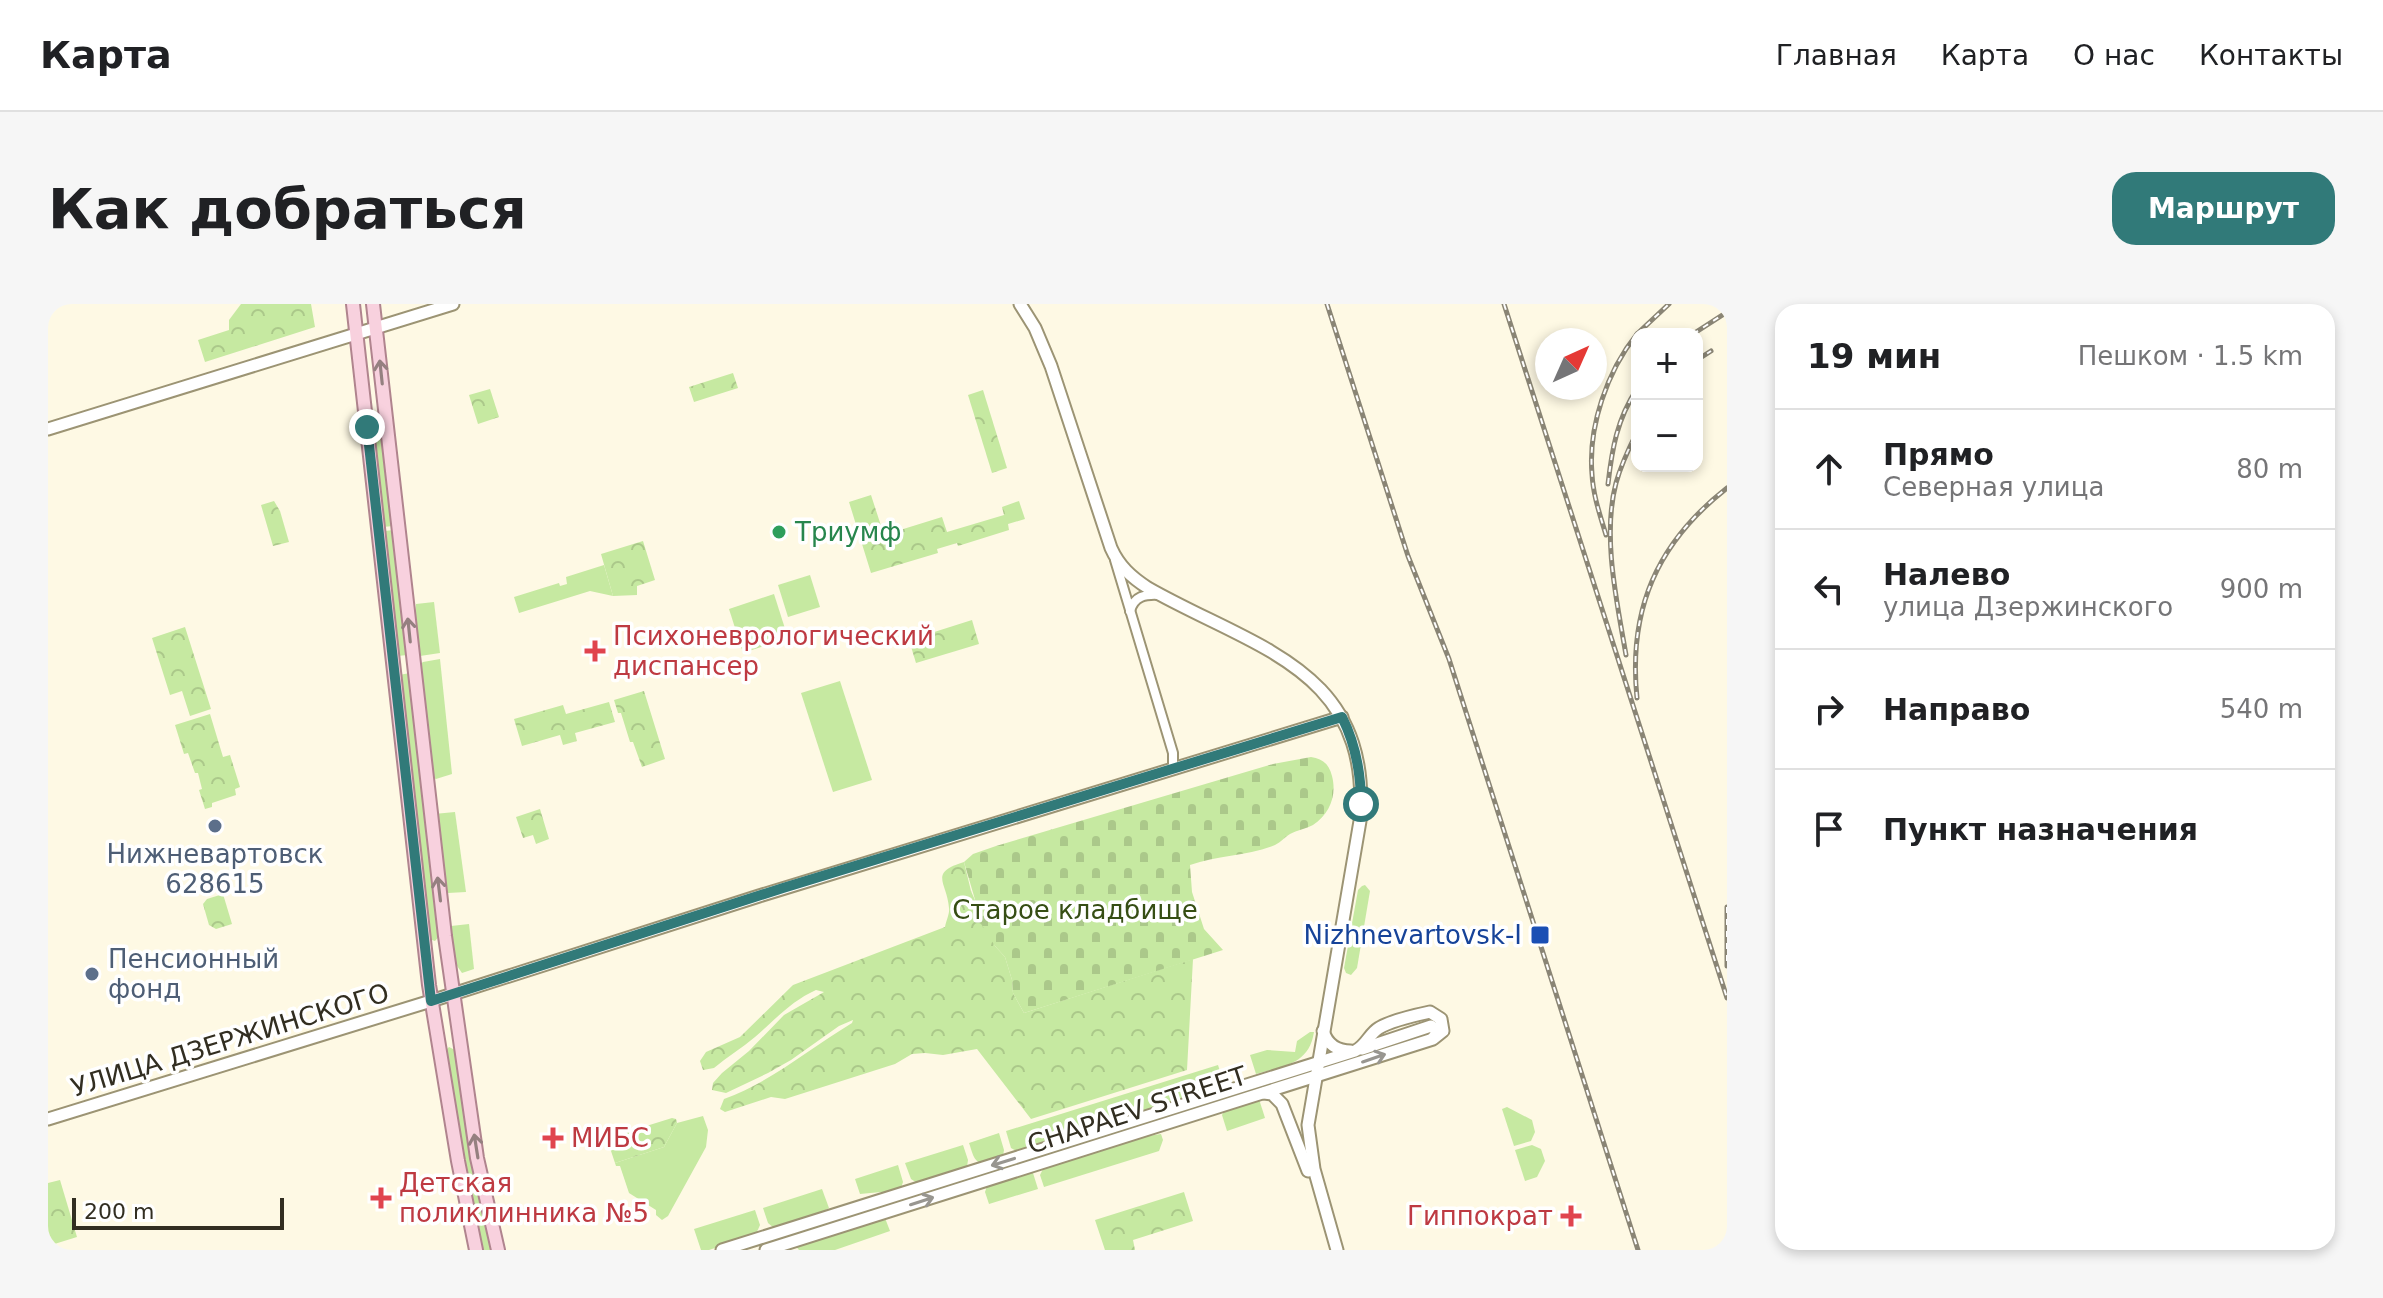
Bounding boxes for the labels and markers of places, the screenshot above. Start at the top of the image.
place label: Триумф [794,517,902,547]
marker: Триумф [770,523,788,541]
place label: Психоневрологический диспансер [613,621,934,681]
marker: Психоневрологический диспансер [584,640,606,662]
marker: Нижневартовск 628615 [206,817,224,835]
place label: Нижневартовск 628615 [106,839,324,899]
place label: Nizhnevartovsk-I [1304,920,1522,950]
marker: Nizhnevartovsk-I [1529,924,1551,946]
place label: Пенсионный фонд [108,944,279,1004]
marker: Пенсионный фонд [83,965,101,983]
place label: МИБС [571,1123,649,1153]
marker: МИБС [542,1127,564,1149]
place label: Детская поликлинника №5 [399,1168,649,1228]
marker: Детская поликлинника №5 [370,1187,392,1209]
place label: Гиппократ [1407,1201,1553,1231]
marker: Гиппократ [1560,1205,1582,1227]

